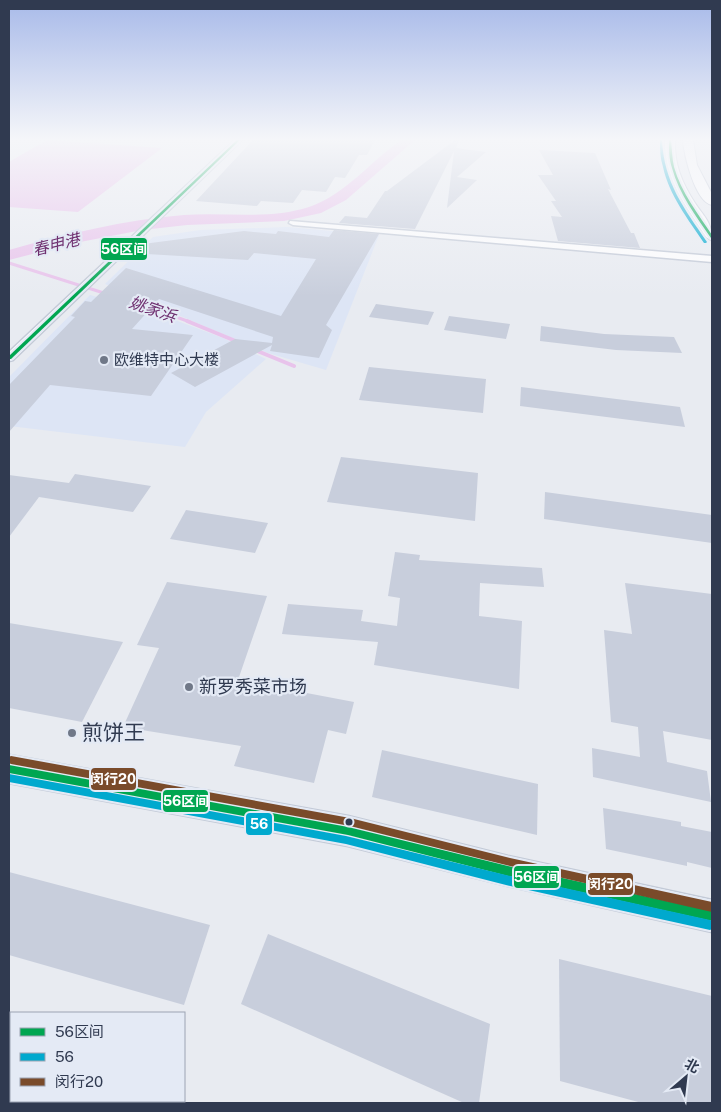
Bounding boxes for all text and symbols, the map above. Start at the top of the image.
water label: 春申港 [31,229,84,260]
line badge: 56区间 [100,237,148,261]
text: 56区间 [101,241,147,257]
water label: 姚家浜 [127,293,181,327]
place label: 欧维特中心大楼 [114,351,219,368]
marker: 欧维特中心大楼 [98,354,110,366]
place label: 新罗秀菜市场 [199,676,307,697]
marker: 新罗秀菜市场 [183,681,195,693]
place label: 煎饼王 [82,720,145,745]
marker: 煎饼王 [66,727,78,739]
line badge: 闵行20 [90,767,137,791]
text: 闵行20 [90,771,136,787]
line badge: 56区间 [162,789,209,813]
text: 56区间 [163,793,209,809]
line badge: 56 [245,812,273,836]
text: 56 [250,816,268,832]
unlabelled marker [344,817,354,827]
line badge: 56区间 [513,865,560,889]
text: 56区间 [514,869,560,885]
line badge: 闵行20 [587,872,634,896]
text: 闵行20 [587,876,633,892]
legend [10,1012,185,1102]
text: 56区间 [55,1023,104,1040]
text: 56 [55,1048,74,1065]
north arrow [661,1052,711,1102]
text: 北 [682,1055,702,1076]
text: 闵行20 [55,1073,103,1090]

